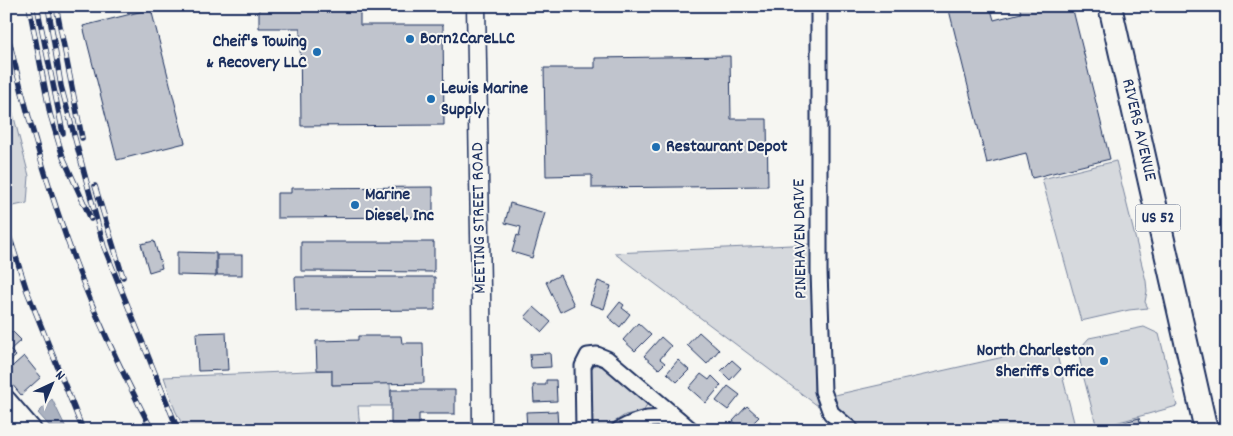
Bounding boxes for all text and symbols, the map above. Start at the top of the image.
place label: Born2CareLLC [420,27,515,52]
place label: Cheif's Towing & Recovery LLC [206,30,307,76]
marker: Born2CareLLC [404,33,416,45]
marker: Cheif's Towing & Recovery LLC [311,46,323,58]
street label: RIVERS AVENUE [1114,76,1162,184]
place label: Lewis Marine Supply [441,77,528,123]
marker: Lewis Marine Supply [425,93,437,105]
place label: Restaurant Depot [666,135,788,160]
marker: Restaurant Depot [650,141,662,153]
street label: MEETING STREET ROAD [466,142,494,294]
street label: PINEHAVEN DRIVE [787,179,815,299]
place label: Marine Diesel, Inc [365,183,434,229]
marker: Marine Diesel, Inc [349,199,361,211]
road number: US 52 [1136,204,1180,232]
place label: North Charleston Sheriffs Office [976,339,1094,385]
marker: North Charleston Sheriffs Office [1098,355,1110,367]
north arrow [28,358,78,408]
text: N [50,366,69,386]

